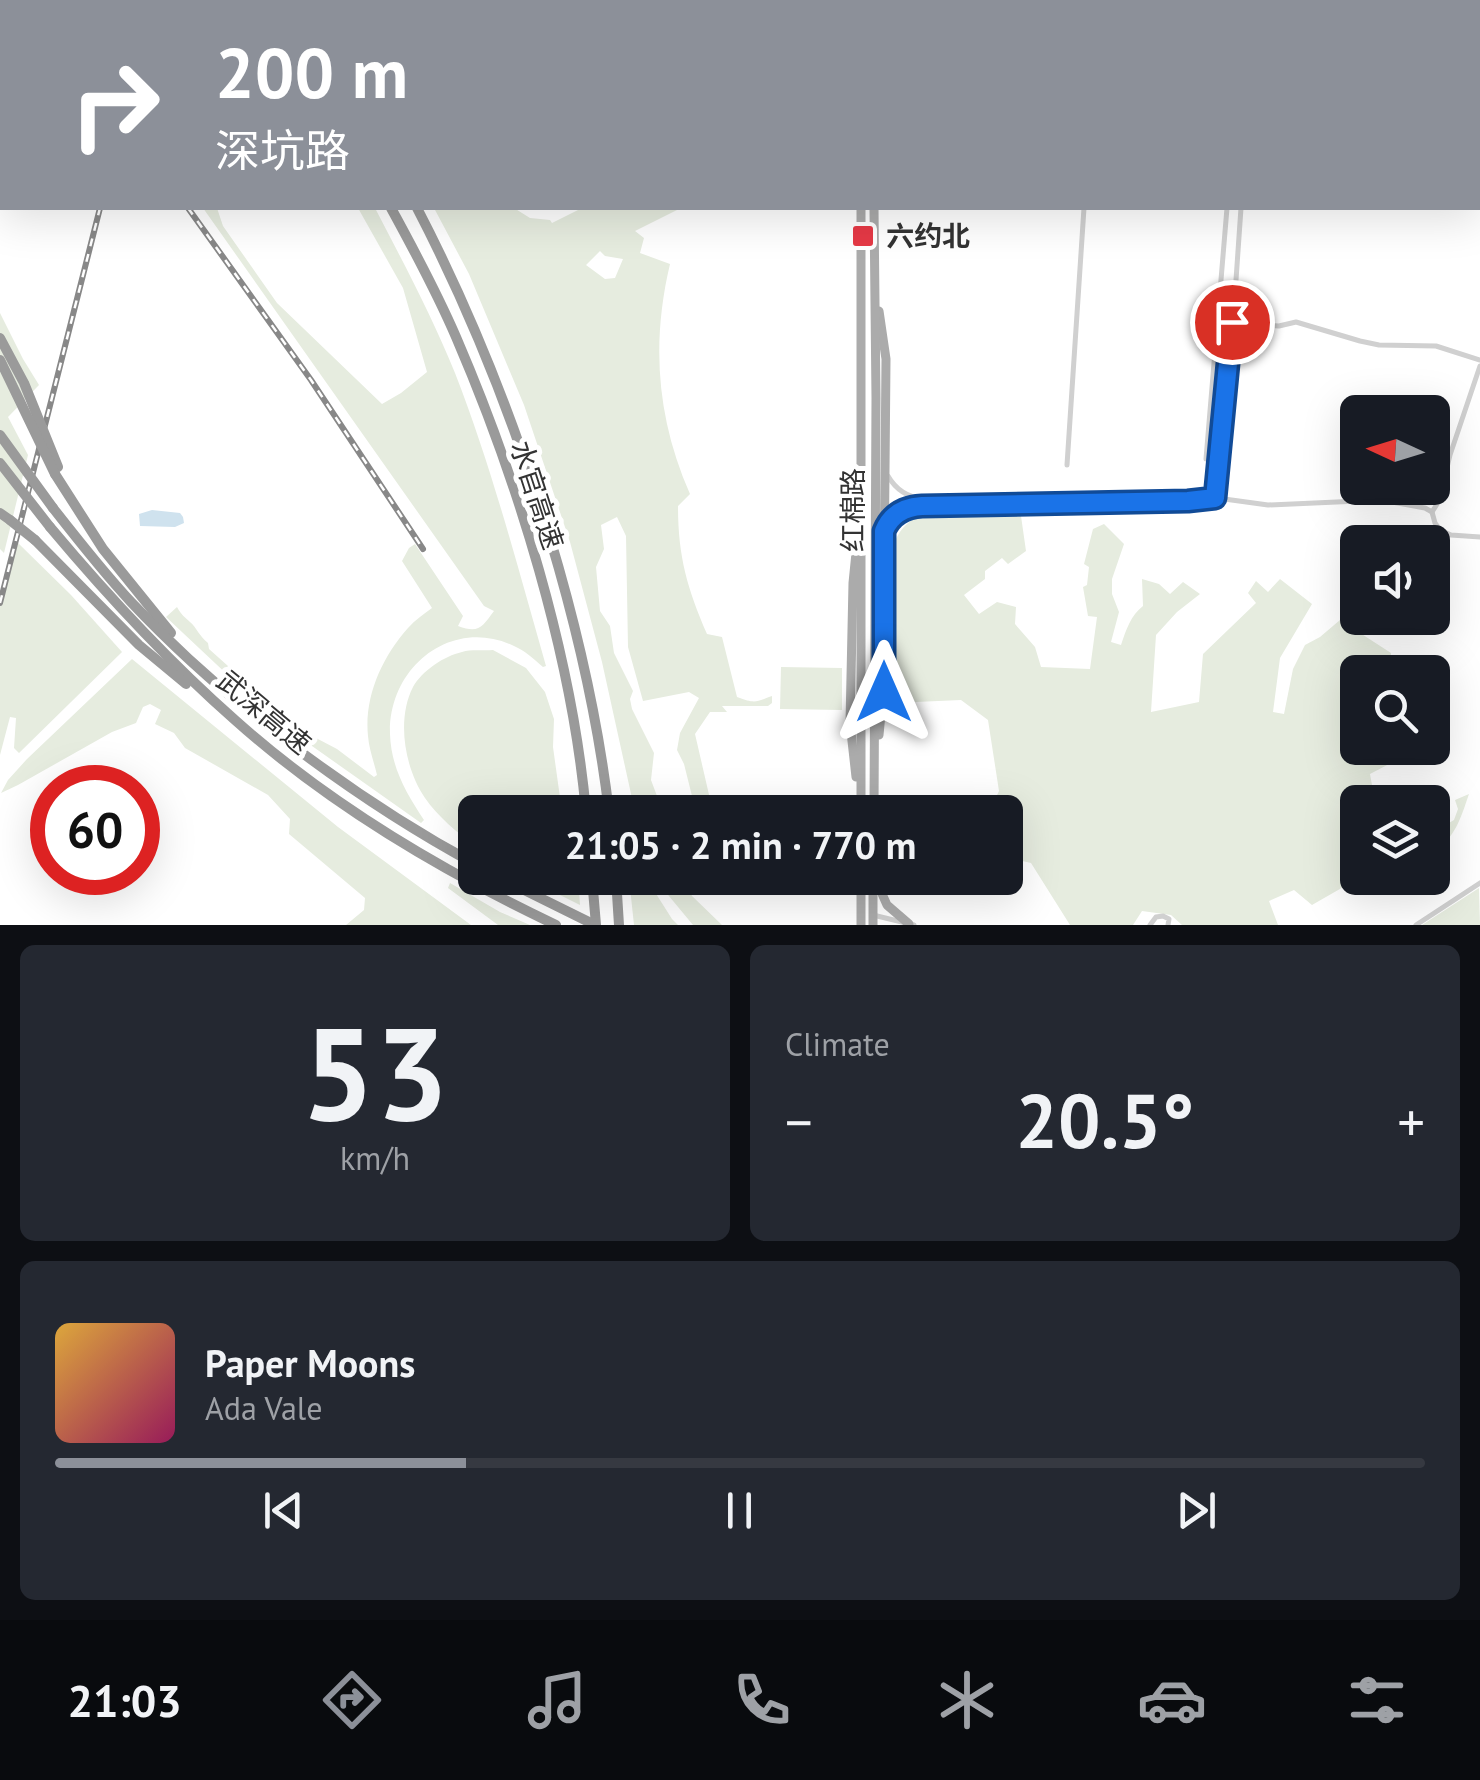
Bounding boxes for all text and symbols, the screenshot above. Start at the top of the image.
text: 200 m [215,27,408,117]
icon: right [50,40,180,170]
text: 深坑路 [215,121,350,179]
place label: 六约北 [886,217,970,254]
marker: 六约北 [850,223,876,249]
pin [1190,280,1275,365]
icon: arrive [1205,295,1260,350]
north arrow [1340,395,1450,505]
map controls [1340,395,1450,895]
street label: 水官高速 [503,436,572,554]
street label: 红棉路 [834,468,871,552]
button: sound [1340,525,1450,635]
position arrow [832,640,936,744]
button: search [1340,655,1450,765]
street label: 武深高速 [210,661,319,762]
speed limit sign: 60 [30,765,160,895]
button: layers [1340,785,1450,895]
text: 21:05 · 2 min · 770 m [565,820,916,869]
text: 53 [301,988,449,1156]
text: Climate [785,1023,890,1065]
text: 20.5° [1016,1072,1194,1169]
text: − [785,1086,813,1157]
text: + [1397,1086,1425,1157]
text: km/h [340,1137,410,1179]
text: Paper Moons [205,1338,415,1387]
text: Ada Vale [205,1387,322,1429]
icon: previous [256,1483,311,1538]
icon: pause [712,1483,767,1538]
icon: next [1169,1483,1224,1538]
icon: directions [317,1665,387,1735]
icon: music [522,1665,592,1735]
icon: phone [727,1665,797,1735]
icon: climate [932,1665,1002,1735]
icon: car [1137,1665,1207,1735]
icon: filters [1342,1665,1412,1735]
text: 21:03 [68,1671,182,1729]

